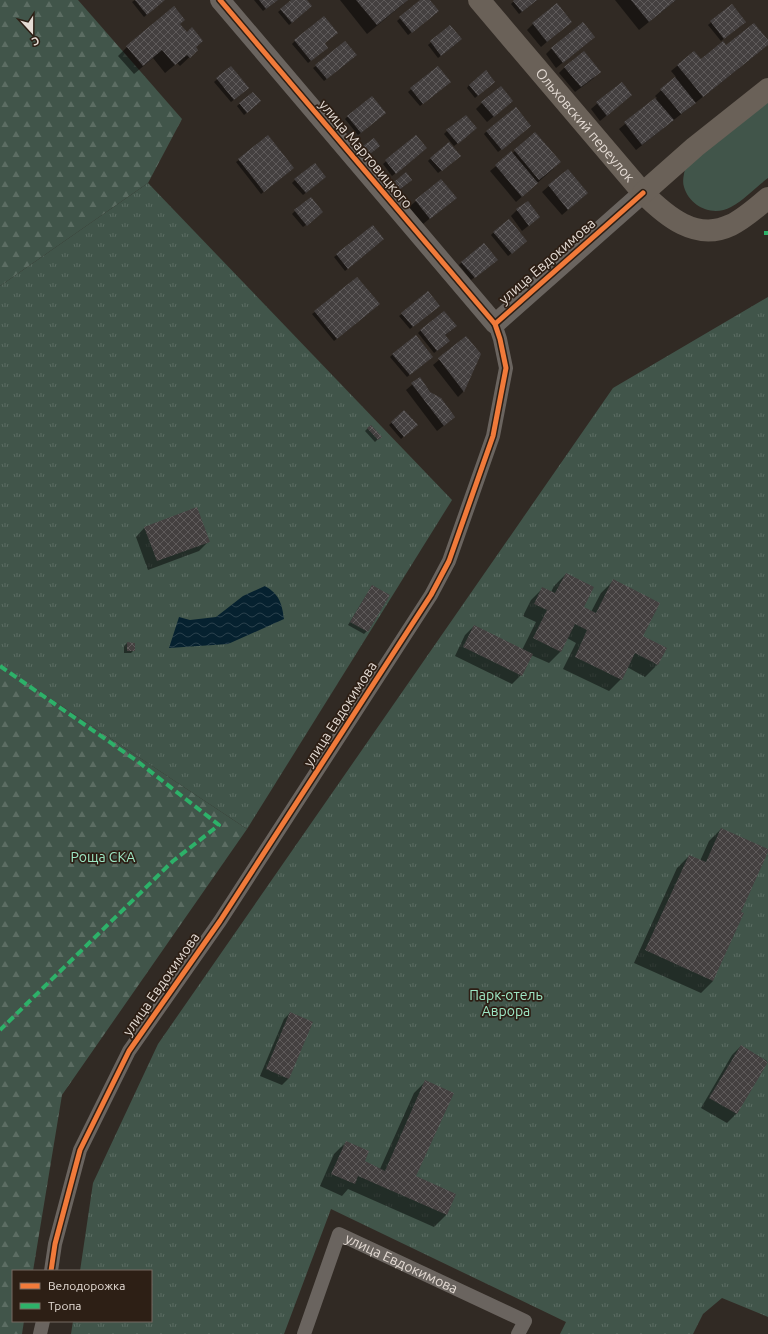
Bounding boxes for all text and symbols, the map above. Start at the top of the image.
north arrow [12,12,52,52]
text: С [30,34,41,48]
street label: Ольховский переулок [532,65,638,185]
street label: улица Мартовицкого [316,97,416,211]
street label: улица Евдокимова [496,215,598,307]
street label: улица Евдокимова [300,658,380,770]
park label: Роща СКА [71,849,135,865]
street label: улица Евдокимова [119,929,203,1039]
park label: Парк-отель Аврора [469,987,543,1019]
street label: улица Евдокимова [343,1230,460,1296]
legend [12,1270,152,1322]
text: Велодорожка [48,1279,125,1292]
text: Тропа [48,1299,81,1312]

